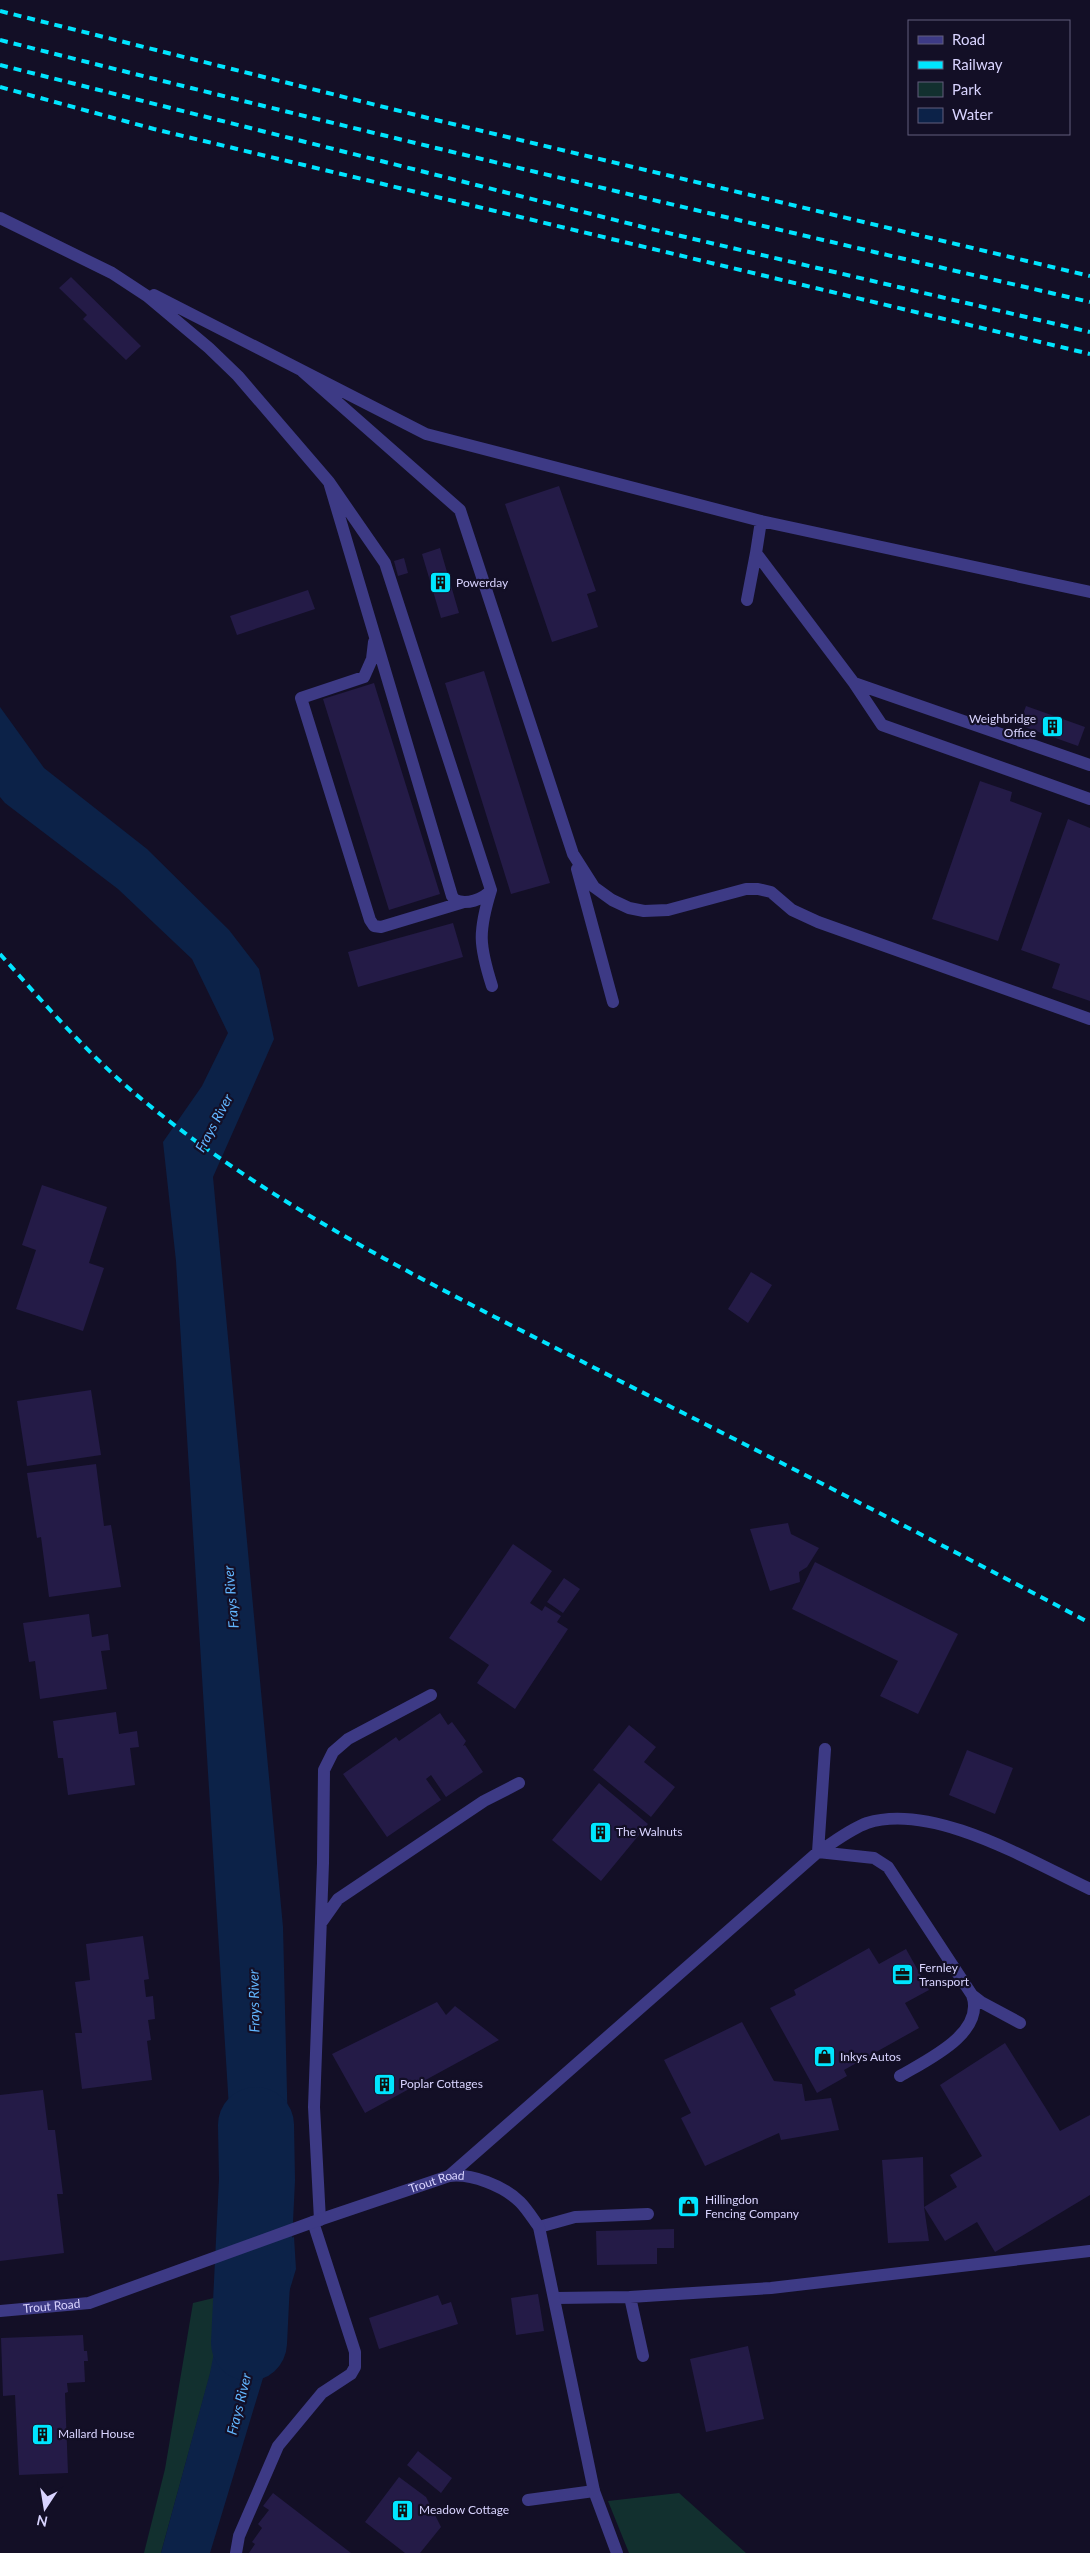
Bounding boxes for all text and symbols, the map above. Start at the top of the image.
legend [908,20,1070,135]
text: Road [952,30,985,48]
text: Railway [952,55,1003,73]
text: Park [952,80,982,98]
text: Water [952,105,993,123]
building icon: Powerday [428,571,452,595]
place label: Powerday [456,575,509,590]
place label: Weighbridge Office [969,711,1036,740]
building icon: Weighbridge Office [1040,714,1064,738]
water label: Frays River [191,1091,236,1155]
water label: Frays River [219,1565,242,1629]
building icon: The Walnuts [588,1820,612,1844]
place label: The Walnuts [616,1824,682,1839]
place label: Fernley Transport [919,1960,970,1989]
office icon: Fernley Transport [891,1963,915,1987]
water label: Frays River [244,1969,263,2033]
shop icon: Inkys Autos [812,2045,836,2069]
place label: Inkys Autos [840,2049,901,2064]
building icon: Poplar Cottages [372,2072,396,2096]
place label: Poplar Cottages [400,2076,483,2091]
street label: Trout Road [407,2167,465,2196]
place label: Hillingdon Fencing Company [705,2192,800,2221]
shop icon: Hillingdon Fencing Company [677,2195,701,2219]
street label: Trout Road [22,2296,81,2316]
water label: Frays River [223,2371,254,2437]
building icon: Mallard House [30,2422,54,2446]
place label: Mallard House [58,2426,134,2441]
north arrow [20,2483,70,2533]
building icon: Meadow Cottage [391,2498,415,2522]
place label: Meadow Cottage [419,2502,509,2517]
text: N [35,2512,49,2531]

